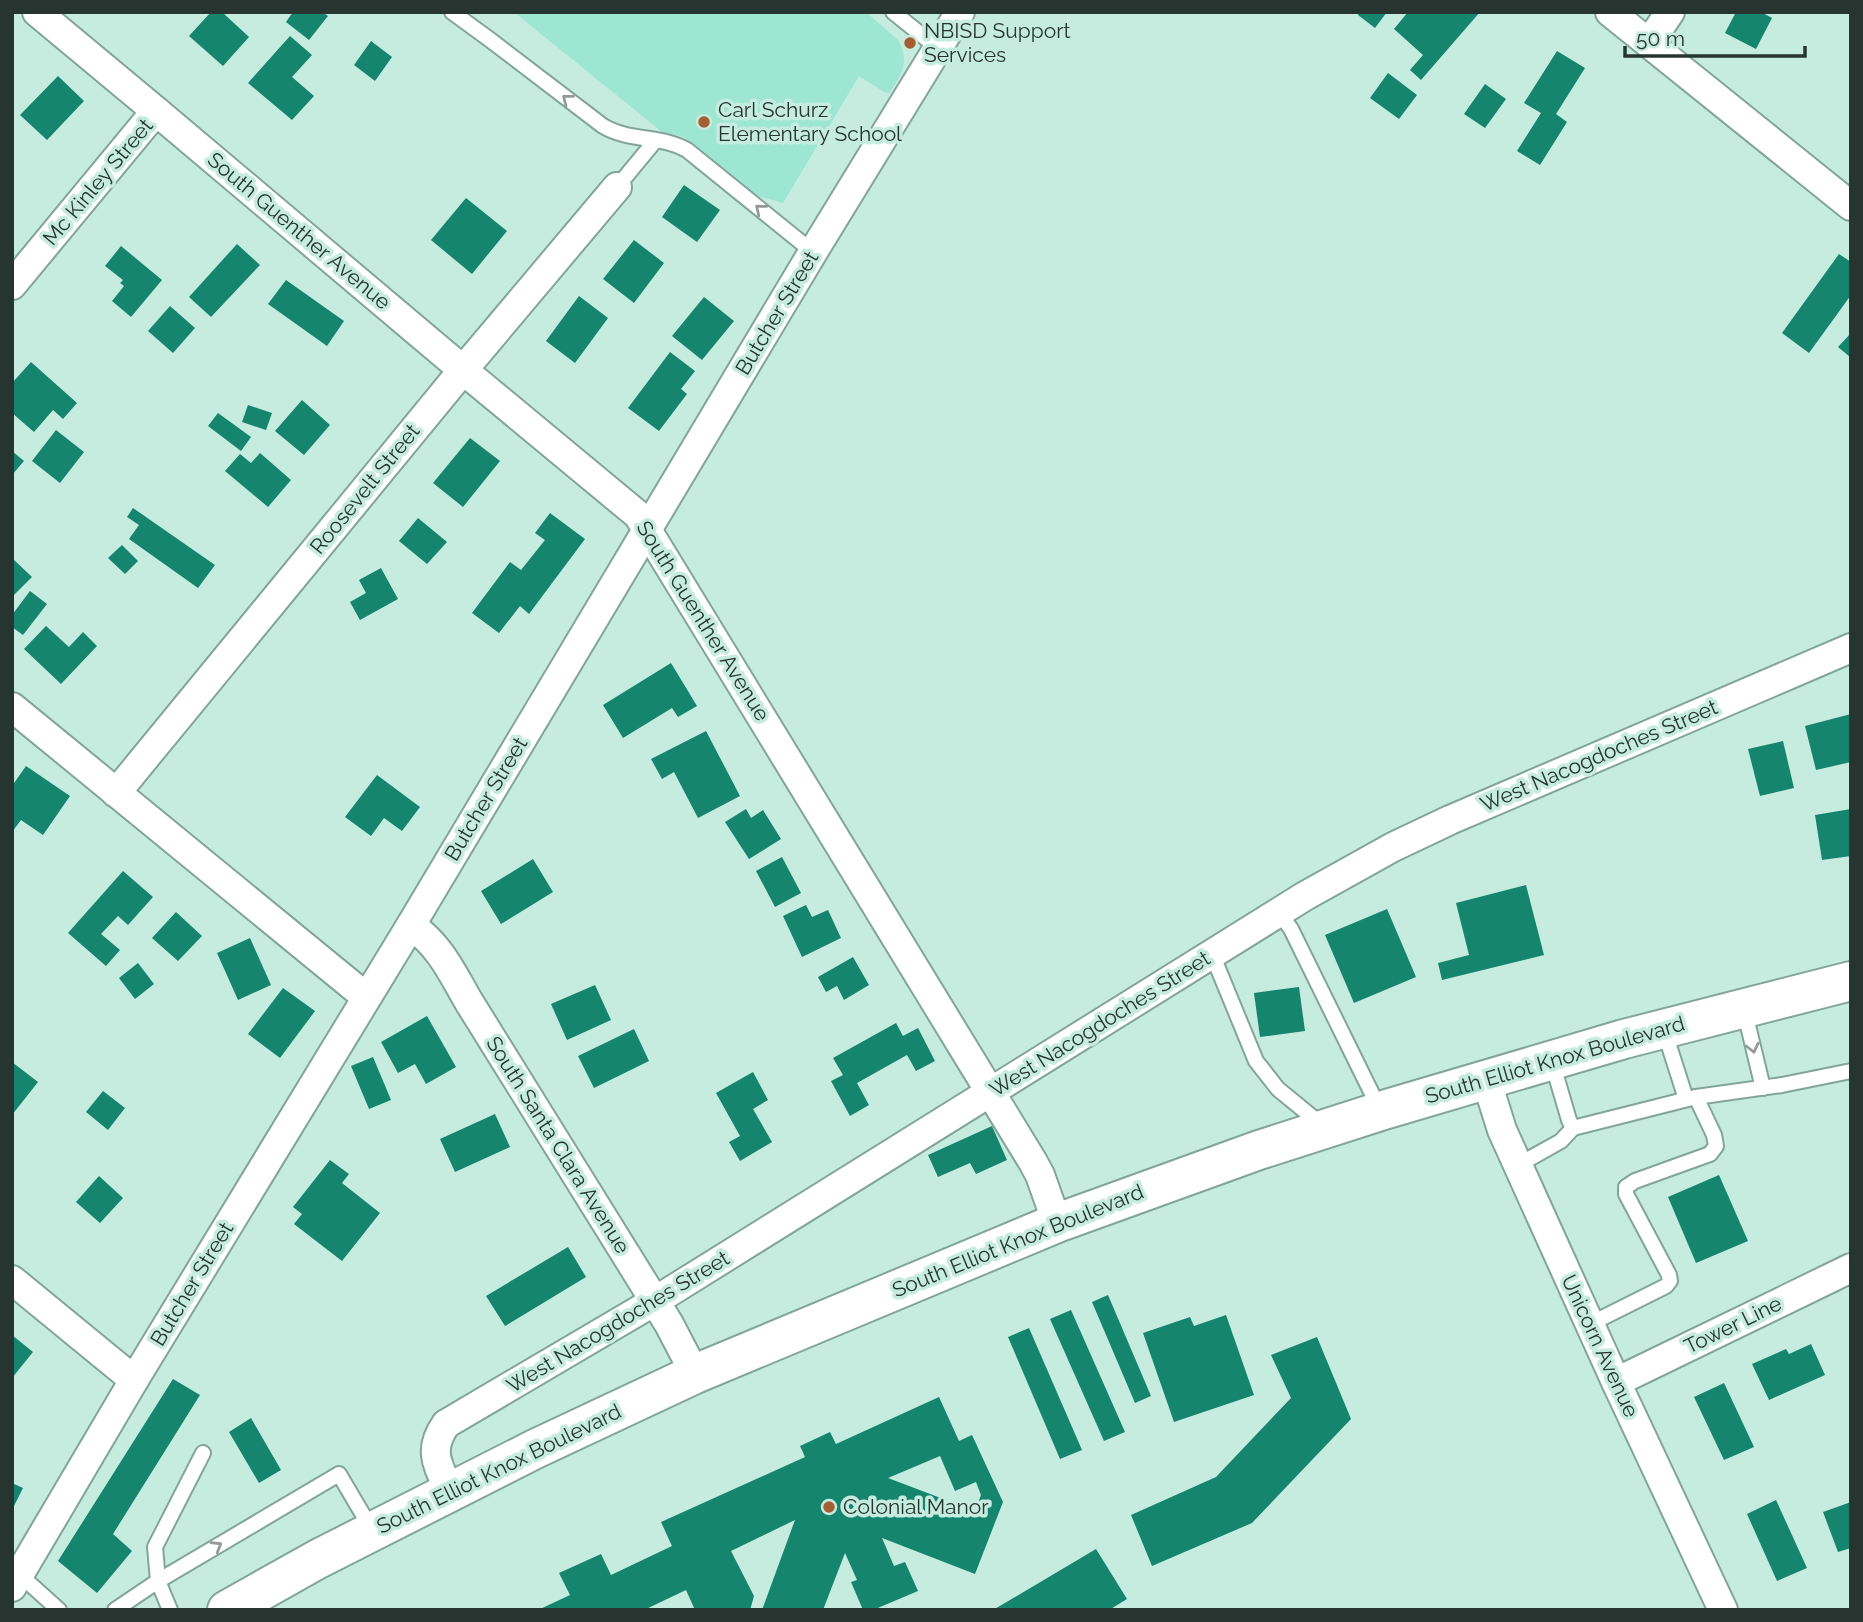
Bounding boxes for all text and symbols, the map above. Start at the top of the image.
scale bar [1625,14,1805,58]
place label: NBISD Support Services [924,18,1071,67]
text: 50 m [1636,26,1685,51]
marker: NBISD Support Services [902,35,918,51]
one-way arrow [563,95,575,108]
place label: Carl Schurz Elementary School [718,97,902,146]
street label: Mc Kinley Street [37,113,158,250]
marker: Carl Schurz Elementary School [696,114,712,130]
street label: South Guenther Avenue [203,147,396,314]
one-way arrow [756,205,769,217]
street label: Butcher Street [730,246,823,379]
street label: Roosevelt Street [305,419,425,559]
street label: South Guenther Avenue [632,516,775,725]
street label: West Nacogdoches Street [1476,694,1721,817]
street label: Butcher Street [439,732,532,865]
street label: West Nacogdoches Street [985,945,1215,1102]
street label: South Elliot Knox Boulevard [1422,1010,1687,1109]
street label: South Santa Clara Avenue [481,1032,636,1258]
one-way arrow [1745,1042,1759,1054]
street label: South Elliot Knox Boulevard [889,1179,1147,1302]
street label: Butcher Street [145,1217,238,1350]
street label: West Nacogdoches Street [502,1245,734,1398]
street label: Unicorn Avenue [1556,1271,1644,1421]
street label: Tower Line [1680,1290,1786,1359]
street label: South Elliot Knox Boulevard [373,1398,625,1539]
place label: Colonial Manor [843,1494,989,1519]
marker: Colonial Manor [821,1499,837,1515]
one-way arrow [210,1541,223,1554]

